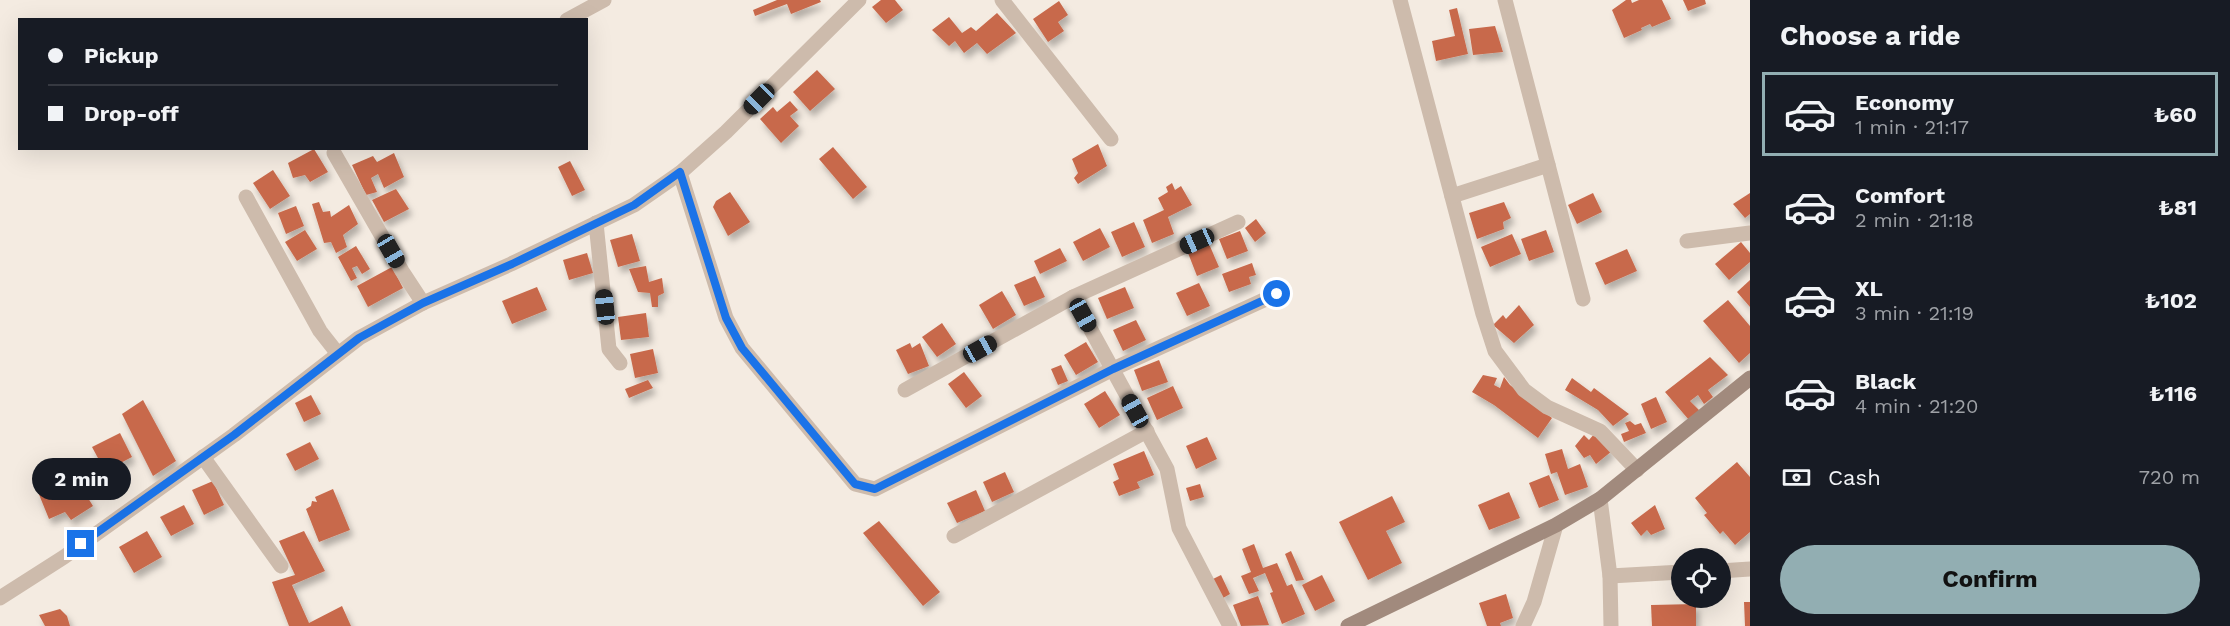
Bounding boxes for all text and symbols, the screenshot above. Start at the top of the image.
text: Choose a ride [1780,20,1960,52]
text: Pickup [84,43,159,68]
car [740,80,778,118]
icon: car [1783,87,1837,141]
text: Economy [1855,90,1954,115]
text: Drop-off [84,101,179,126]
text: ₺60 [2154,102,2197,127]
text: 1 min · 21:17 [1855,115,1969,139]
icon: car [1783,180,1837,234]
text: Comfort [1855,183,1945,208]
text: ₺81 [2158,195,2197,220]
text: 2 min · 21:18 [1855,208,1974,232]
car [1177,225,1217,257]
car [374,231,408,271]
icon: car [1783,273,1837,327]
text: XL [1855,276,1883,301]
route start [1263,280,1290,307]
car [594,288,616,326]
text: ₺102 [2145,288,2197,313]
car [1066,295,1100,335]
text: 3 min · 21:19 [1855,301,1974,325]
car [960,332,1000,366]
icon: car [1783,366,1837,420]
text: Black [1855,369,1916,394]
text: ₺116 [2149,381,2197,406]
car [1118,391,1152,431]
text: 4 min · 21:20 [1855,394,1978,418]
callout: 2 min [32,457,130,499]
icon: cash [1780,461,1813,494]
text: Cash [1828,465,1881,490]
text: 720 m [2139,465,2200,489]
text: 2 min [54,467,109,491]
route end [67,530,94,557]
button: Confirm [1780,545,2200,614]
map controls [1671,548,1731,608]
button: locate [1671,548,1731,608]

